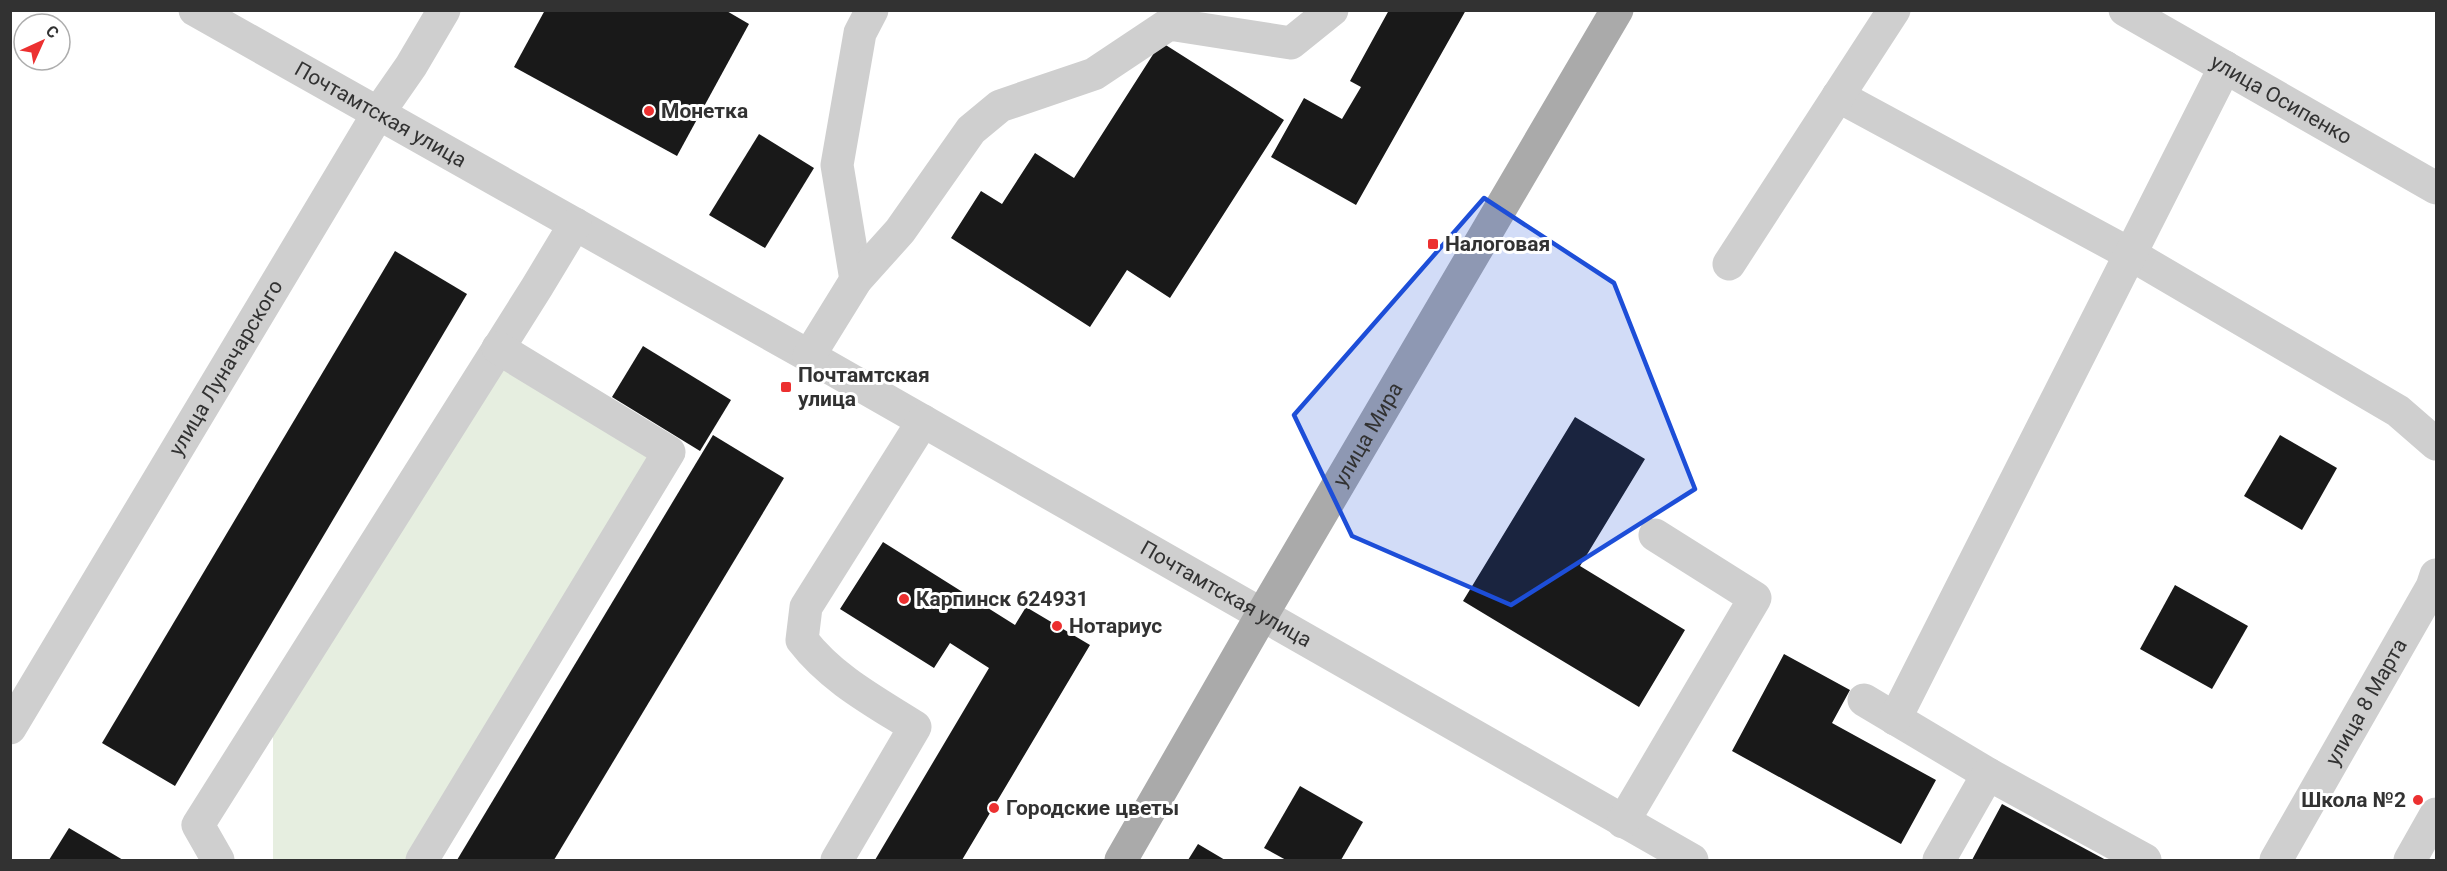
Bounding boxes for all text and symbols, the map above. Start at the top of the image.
north arrow [12,12,72,72]
text: С [42,21,63,42]
street label: улица Осипенко [2206,50,2356,149]
street label: Почтамтская улица [291,57,470,172]
place label: Монетка [661,99,748,123]
marker: Монетка [642,104,656,118]
place label: Налоговая [1445,232,1550,256]
marker: Налоговая [1426,237,1440,251]
street label: улица Луначарского [164,275,288,460]
place label: Почтамтская улица [798,363,930,411]
street label: улица Мира [1328,378,1408,491]
marker: Почтамтская улица [779,380,793,394]
street label: Почтамтская улица [1136,536,1316,652]
place label: Карпинск 624931 [916,587,1089,611]
marker: Карпинск 624931 [897,592,911,606]
place label: Нотариус [1069,614,1162,638]
marker: Нотариус [1050,619,1064,633]
street label: улица 8 Марта [2321,634,2412,770]
place label: Школа №2 [2301,788,2406,812]
marker: Школа №2 [2411,793,2425,807]
place label: Городские цветы [1006,796,1179,820]
marker: Городские цветы [987,801,1001,815]

